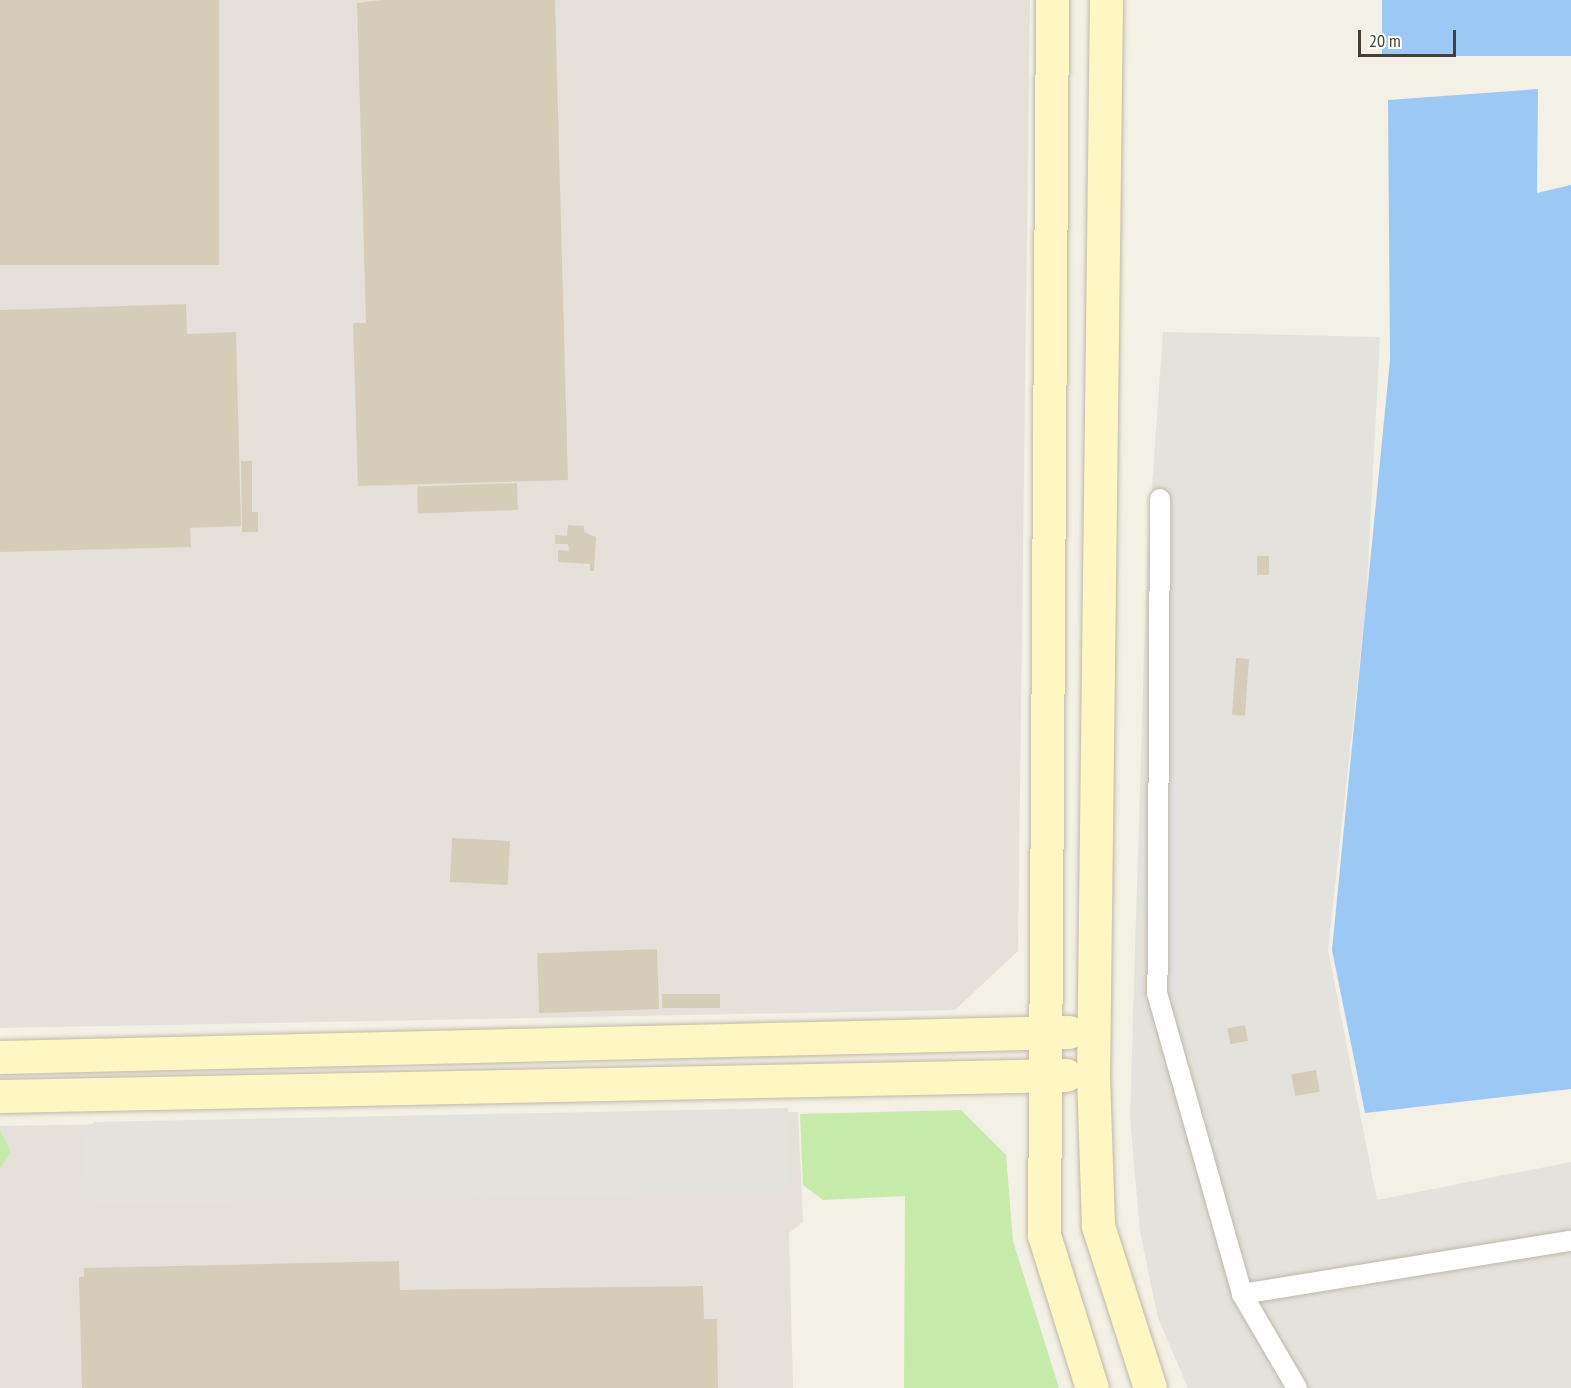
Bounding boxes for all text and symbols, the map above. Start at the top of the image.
scale bar [1361,18,1458,56]
text: 20 m [1369,29,1401,52]

